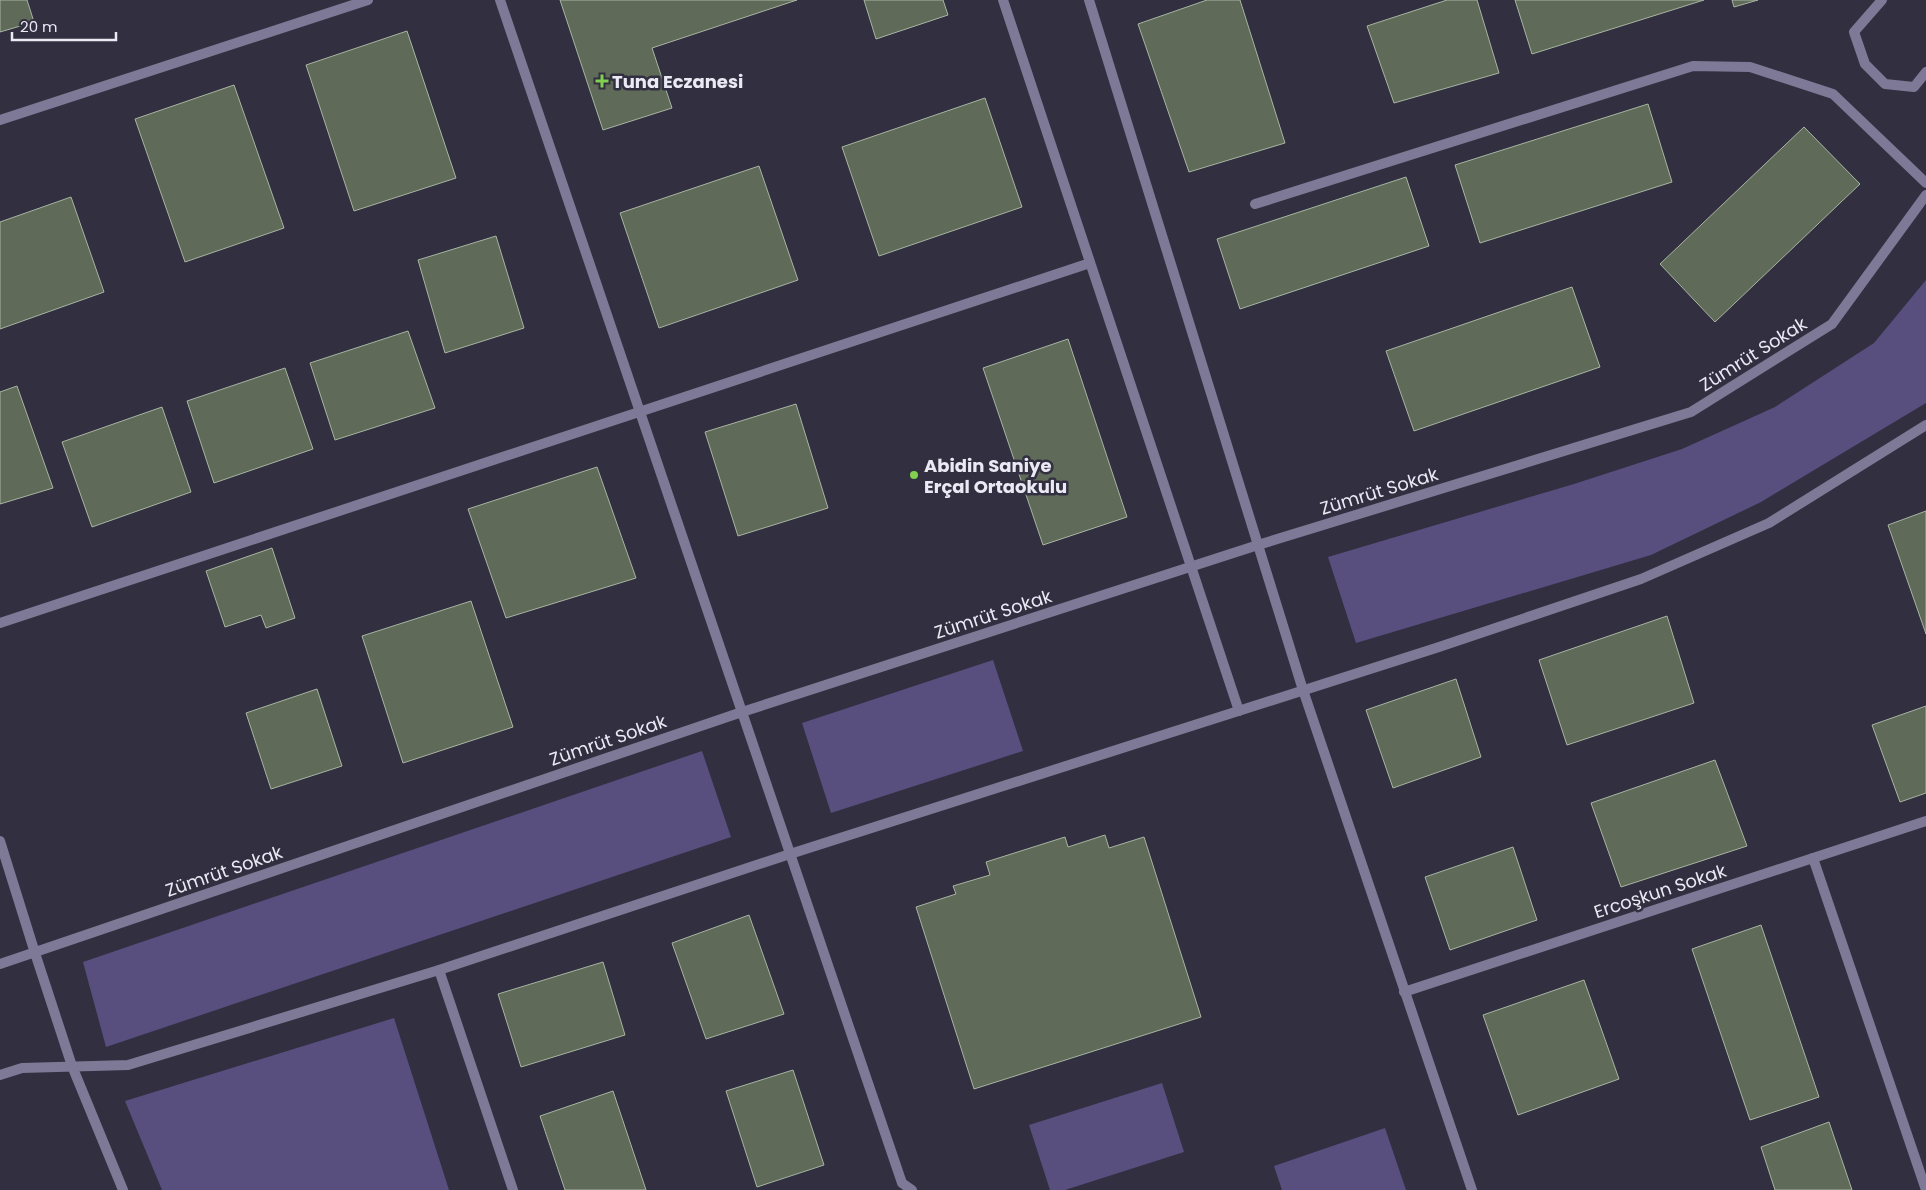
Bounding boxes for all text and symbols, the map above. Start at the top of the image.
scale bar [12,10,116,42]
text: 20 m [20,16,58,37]
place label: Tuna Eczanesi [612,69,743,94]
marker: Tuna Eczanesi [596,75,608,87]
street label: Zümrüt Sokak [1695,311,1812,397]
place label: Abidin Saniye Erçal Ortaokulu [924,453,1067,499]
street label: Zümrüt Sokak [1317,461,1442,521]
marker: Abidin Saniye Erçal Ortaokulu [908,469,920,481]
street label: Zümrüt Sokak [931,583,1056,645]
street label: Zümrüt Sokak [546,708,671,772]
street label: Zümrüt Sokak [162,839,287,903]
street label: Ercoşkun Sokak [1591,858,1730,924]

